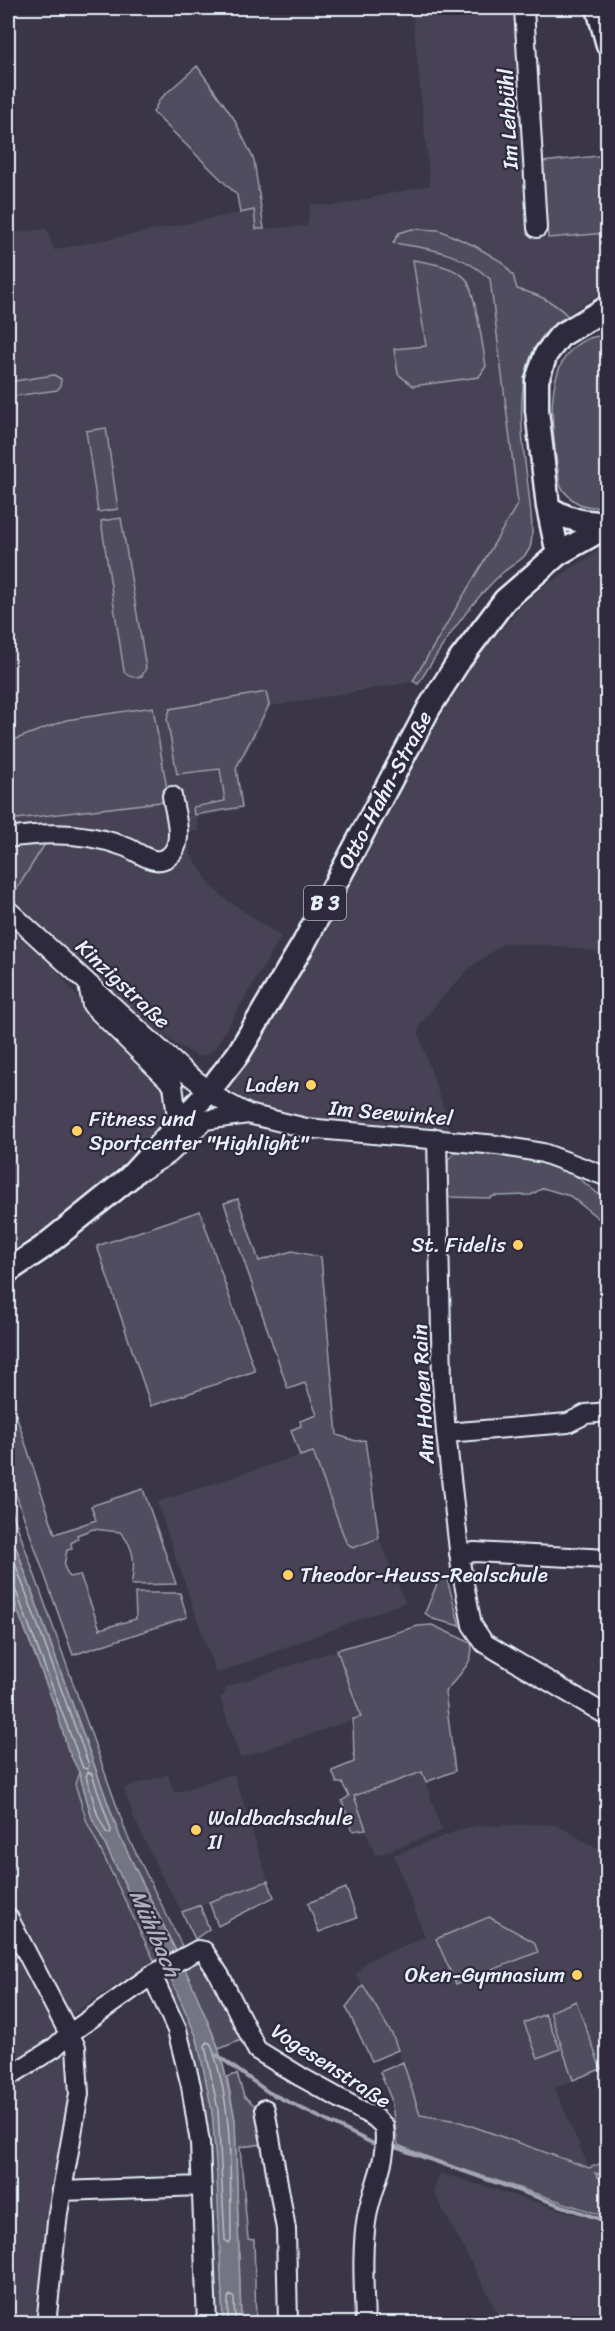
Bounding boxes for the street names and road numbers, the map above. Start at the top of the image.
street label: Im Lehbühl [486,67,530,171]
street label: Otto-Hahn-Straße [327,704,443,876]
road number: B 3 [304,886,346,920]
street label: Kinzigstraße [66,929,180,1039]
street label: Im Seewinkel [326,1089,456,1137]
street label: Am Hohen Rain [400,1323,446,1466]
street label: Vogesenstraße [263,2013,399,2119]

